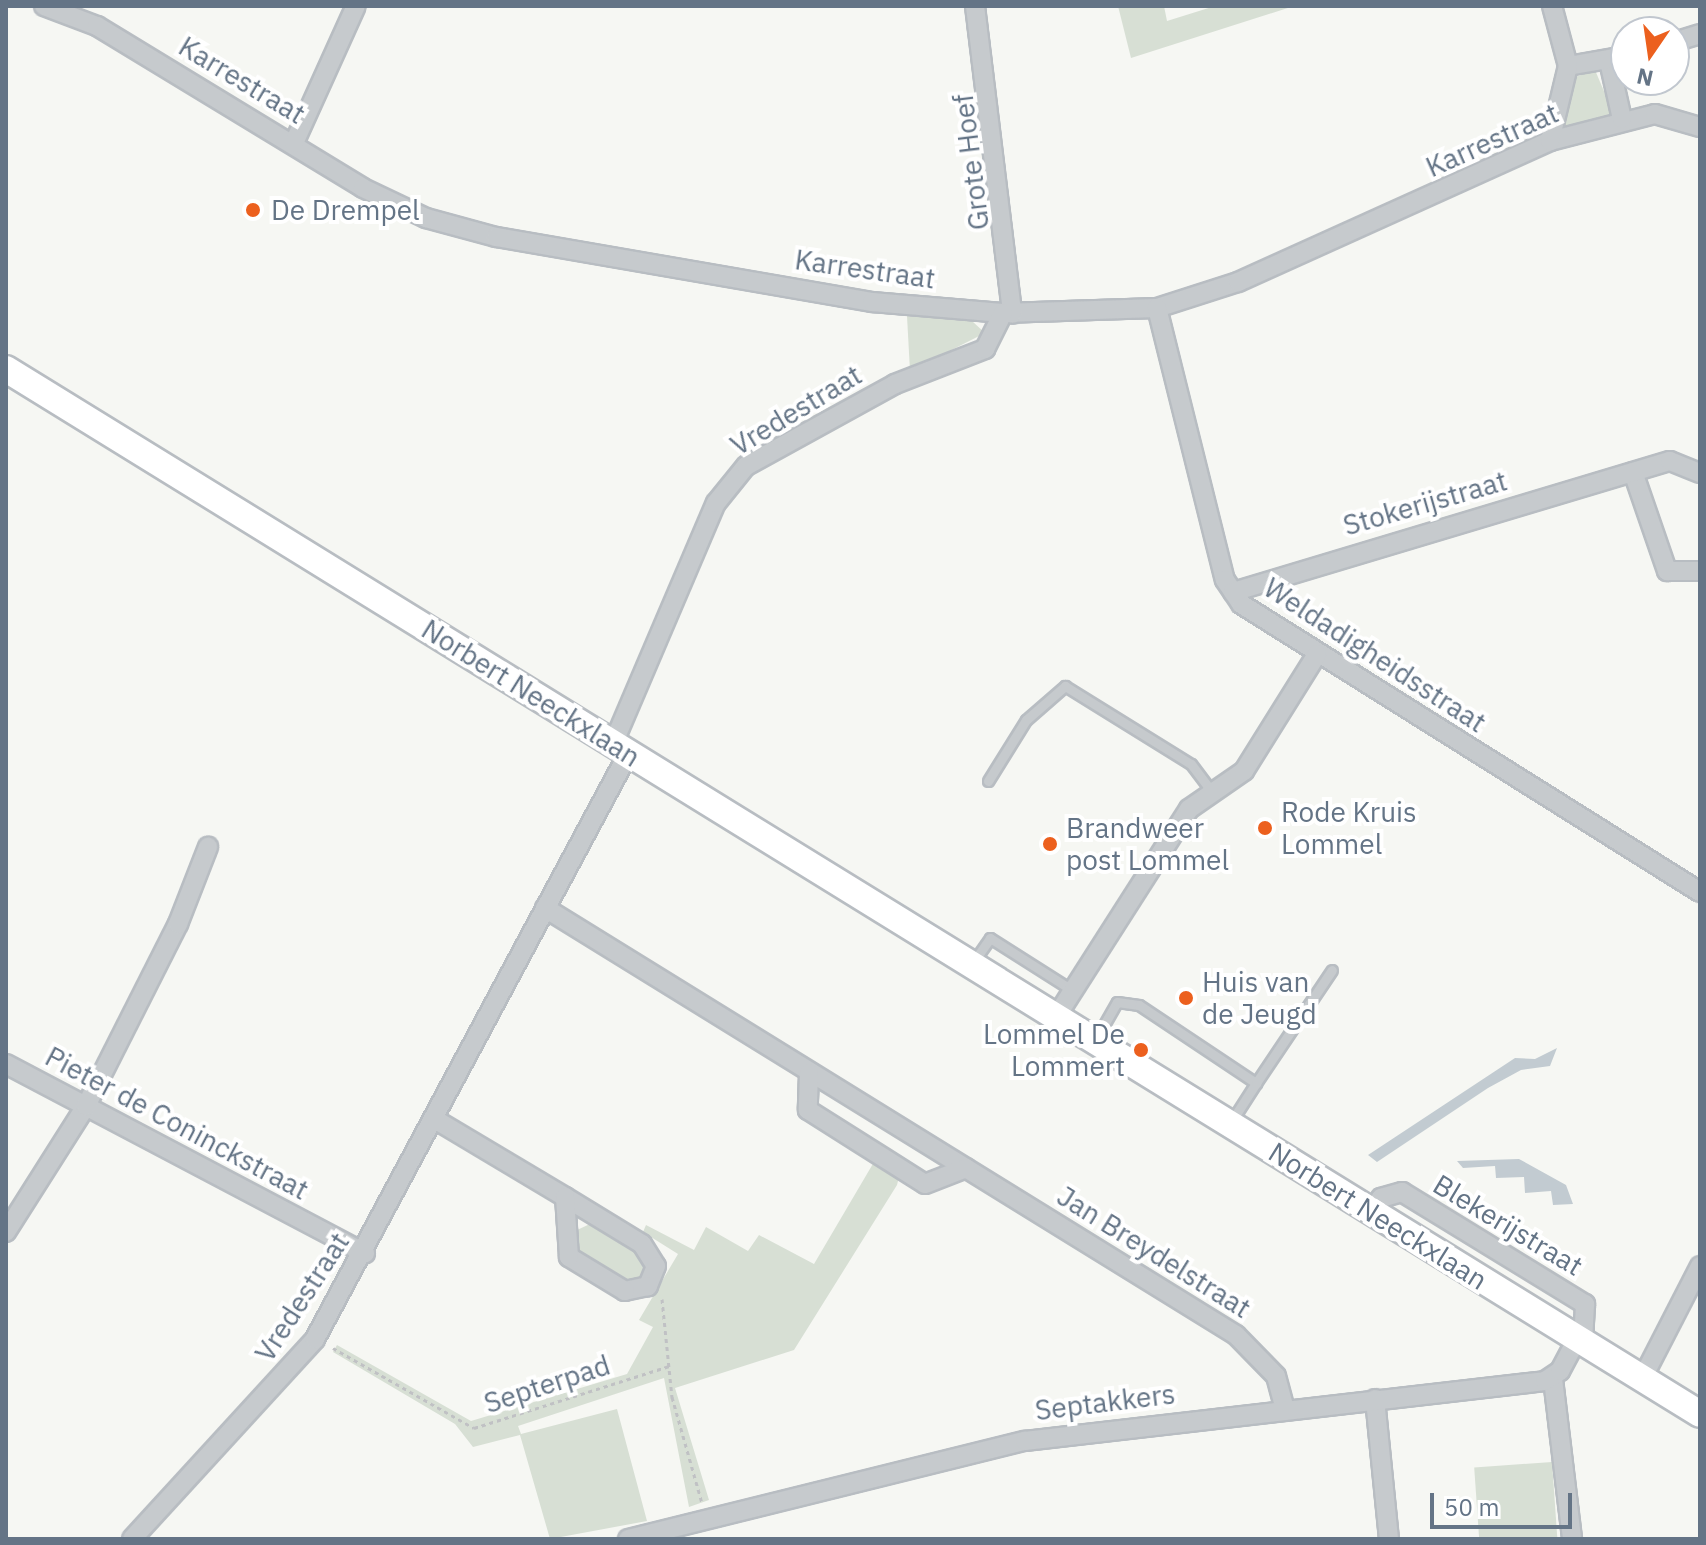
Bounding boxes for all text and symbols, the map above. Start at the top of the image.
north arrow [1610,16,1690,96]
street label: Karrestraat [173,29,311,131]
text: N [1634,62,1656,94]
street label: Grote Hoef [946,92,996,232]
street label: Karrestraat [1421,96,1563,184]
place label: De Drempel [271,193,420,227]
marker: De Drempel [242,199,264,221]
street label: Karrestraat [793,243,937,295]
street label: Vredestraat [724,358,868,462]
street label: Stokerijstraat [1339,464,1511,542]
street label: Weldadigheidsstraat [1258,571,1492,739]
street label: Norbert Neeckxlaan [416,612,646,774]
place label: Rode Kruis Lommel [1281,795,1417,861]
place label: Brandweer post Lommel [1066,811,1229,877]
marker: Rode Kruis Lommel [1256,819,1274,837]
marker: Brandweer post Lommel [1041,835,1059,853]
place label: Huis van de Jeugd [1202,965,1317,1031]
marker: Huis van de Jeugd [1177,989,1195,1007]
place label: Lommel De Lommert [983,1017,1125,1083]
street label: Pieter de Coninckstraat [40,1039,314,1207]
marker: Lommel De Lommert [1132,1041,1150,1059]
street label: Norbert Neeckxlaan [1263,1135,1493,1297]
street label: Blekerijstraat [1427,1167,1589,1283]
street label: Jan Breydelstraat [1051,1179,1257,1325]
street label: Vredestraat [248,1226,356,1368]
street label: Septerpad [480,1348,614,1420]
street label: Septakkers [1033,1377,1177,1427]
scale bar [1434,1477,1576,1527]
text: 50 m [1444,1491,1499,1523]

